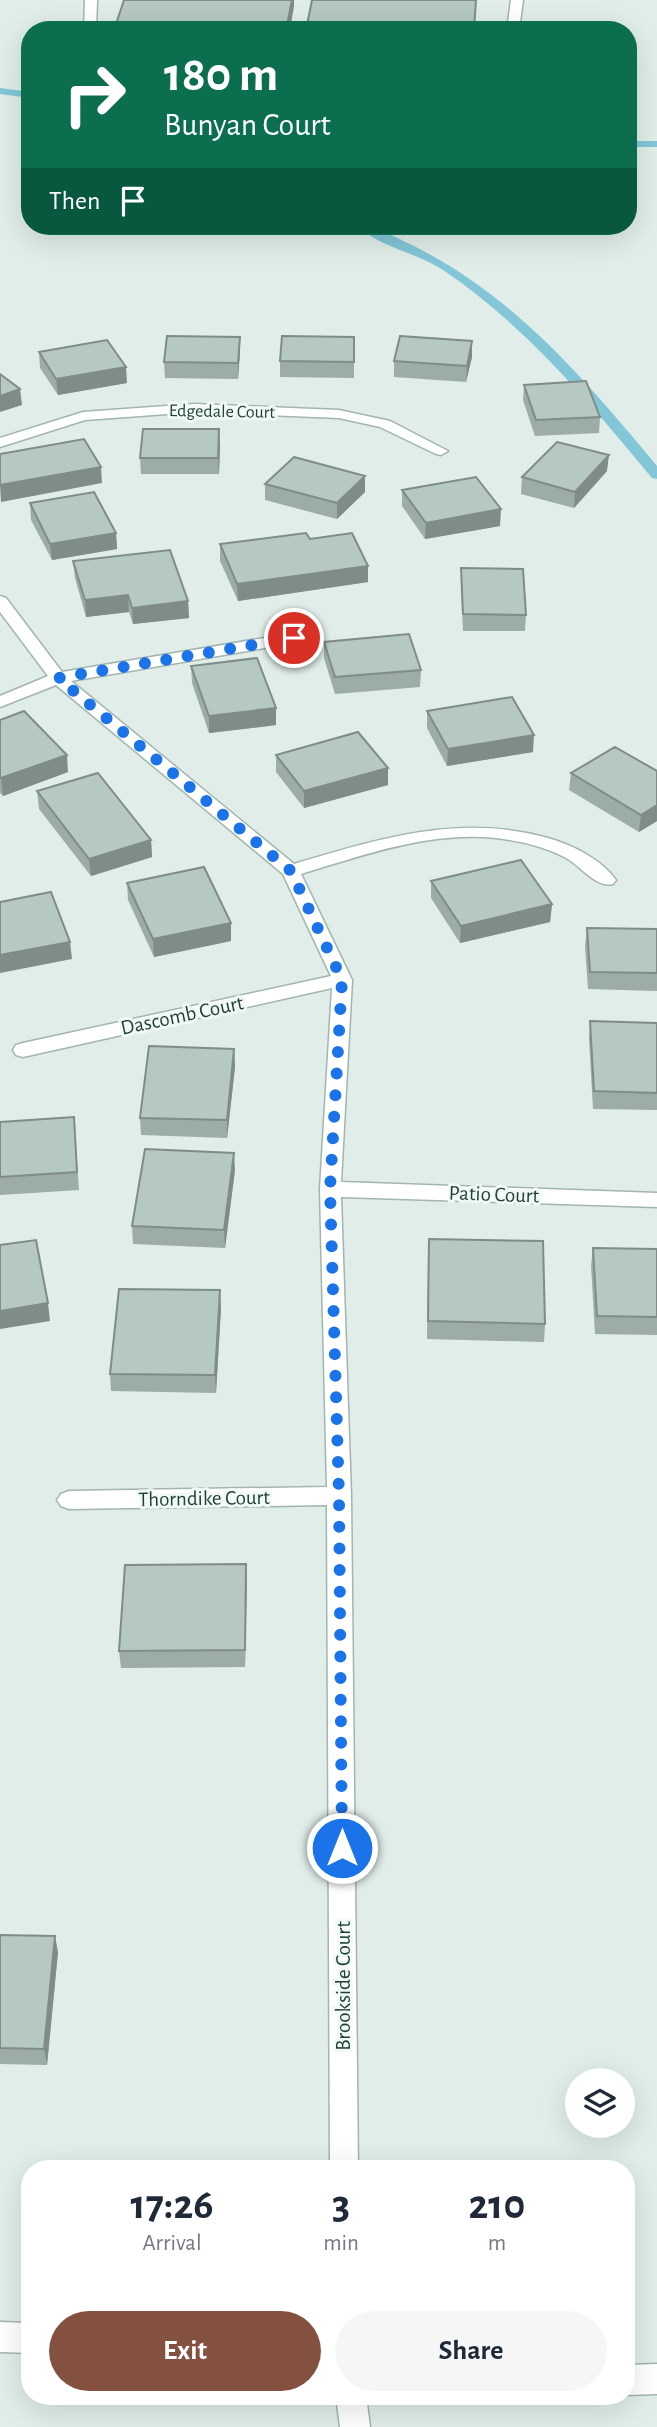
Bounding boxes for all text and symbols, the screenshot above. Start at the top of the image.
icon: right [49,49,140,140]
text: 180 m [164,51,278,100]
text: Bunyan Court [164,109,331,141]
icon: arrive [114,182,152,220]
text: Then [49,188,100,214]
street label: Edgedale Court [169,402,276,422]
pin [264,608,324,668]
icon: arrive [275,619,313,657]
street label: Dascomb Court [119,992,246,1039]
street label: Patio Court [448,1182,540,1207]
street label: Thorndike Court [138,1487,270,1510]
position arrow [305,1811,379,1885]
street label: Brookside Court [333,1921,354,2051]
map controls [565,2068,635,2138]
button: layers [565,2068,635,2138]
text: 17:26 [131,2184,214,2226]
text: 3 [332,2184,350,2226]
text: 210 [469,2184,525,2226]
text: Arrival [143,2232,202,2255]
text: min [323,2232,359,2255]
text: m [488,2232,506,2255]
button: Exit [49,2311,321,2391]
button: Share [335,2311,607,2391]

